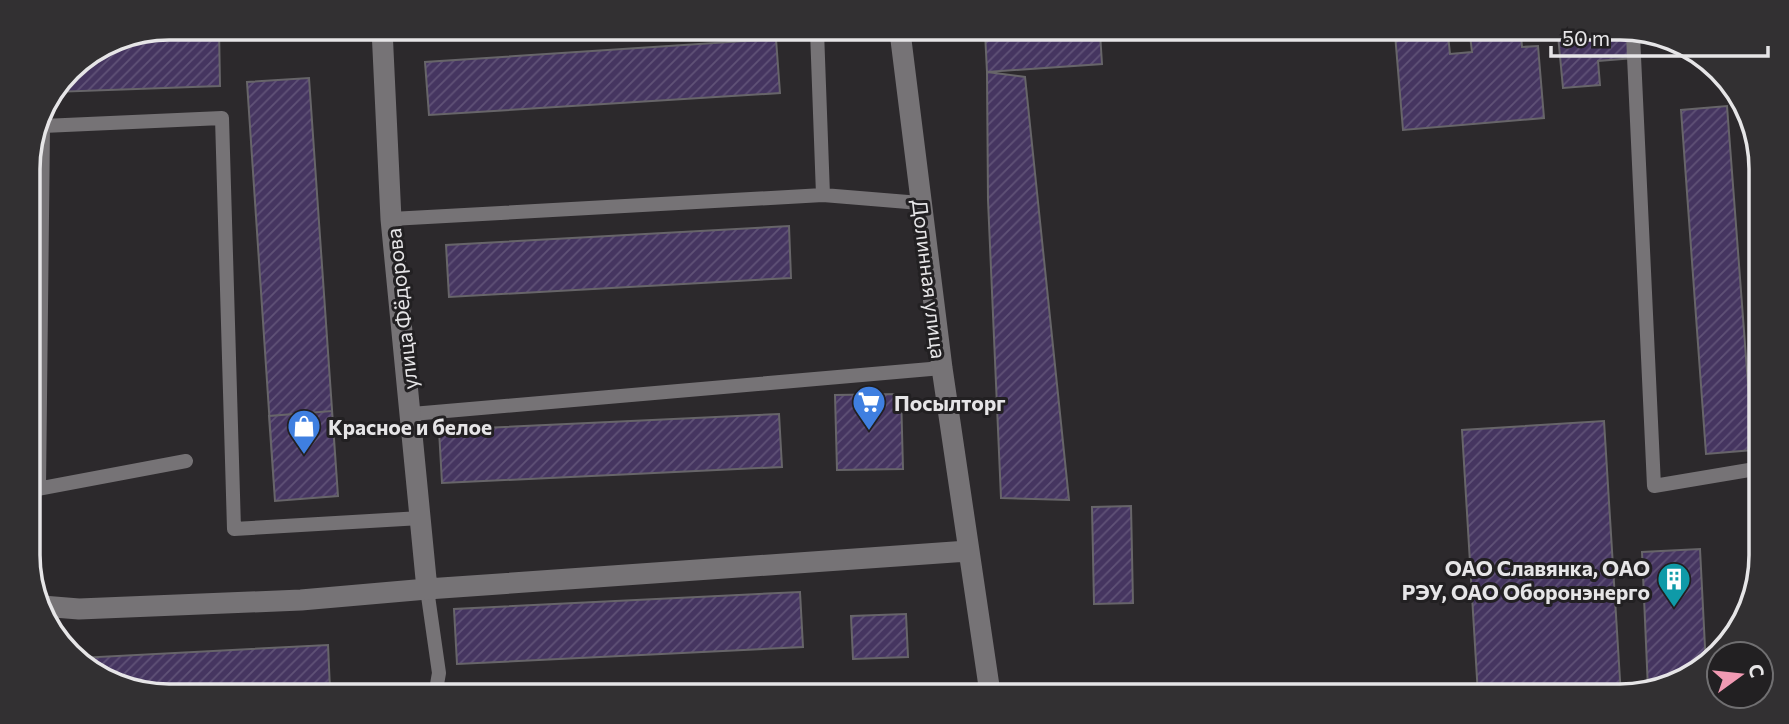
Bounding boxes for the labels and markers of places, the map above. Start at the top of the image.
supermarket icon: Посылторг [850,383,888,432]
place label: Посылторг [894,390,1006,415]
shop icon: Красное и белое [285,407,323,456]
place label: Красное и белое [328,414,492,439]
place label: ОАО Славянка, ОАО РЭУ, ОАО Оборонэнерго [1402,555,1650,604]
building icon: ОАО Славянка, ОАО РЭУ, ОАО Оборонэнерго [1655,560,1693,609]

